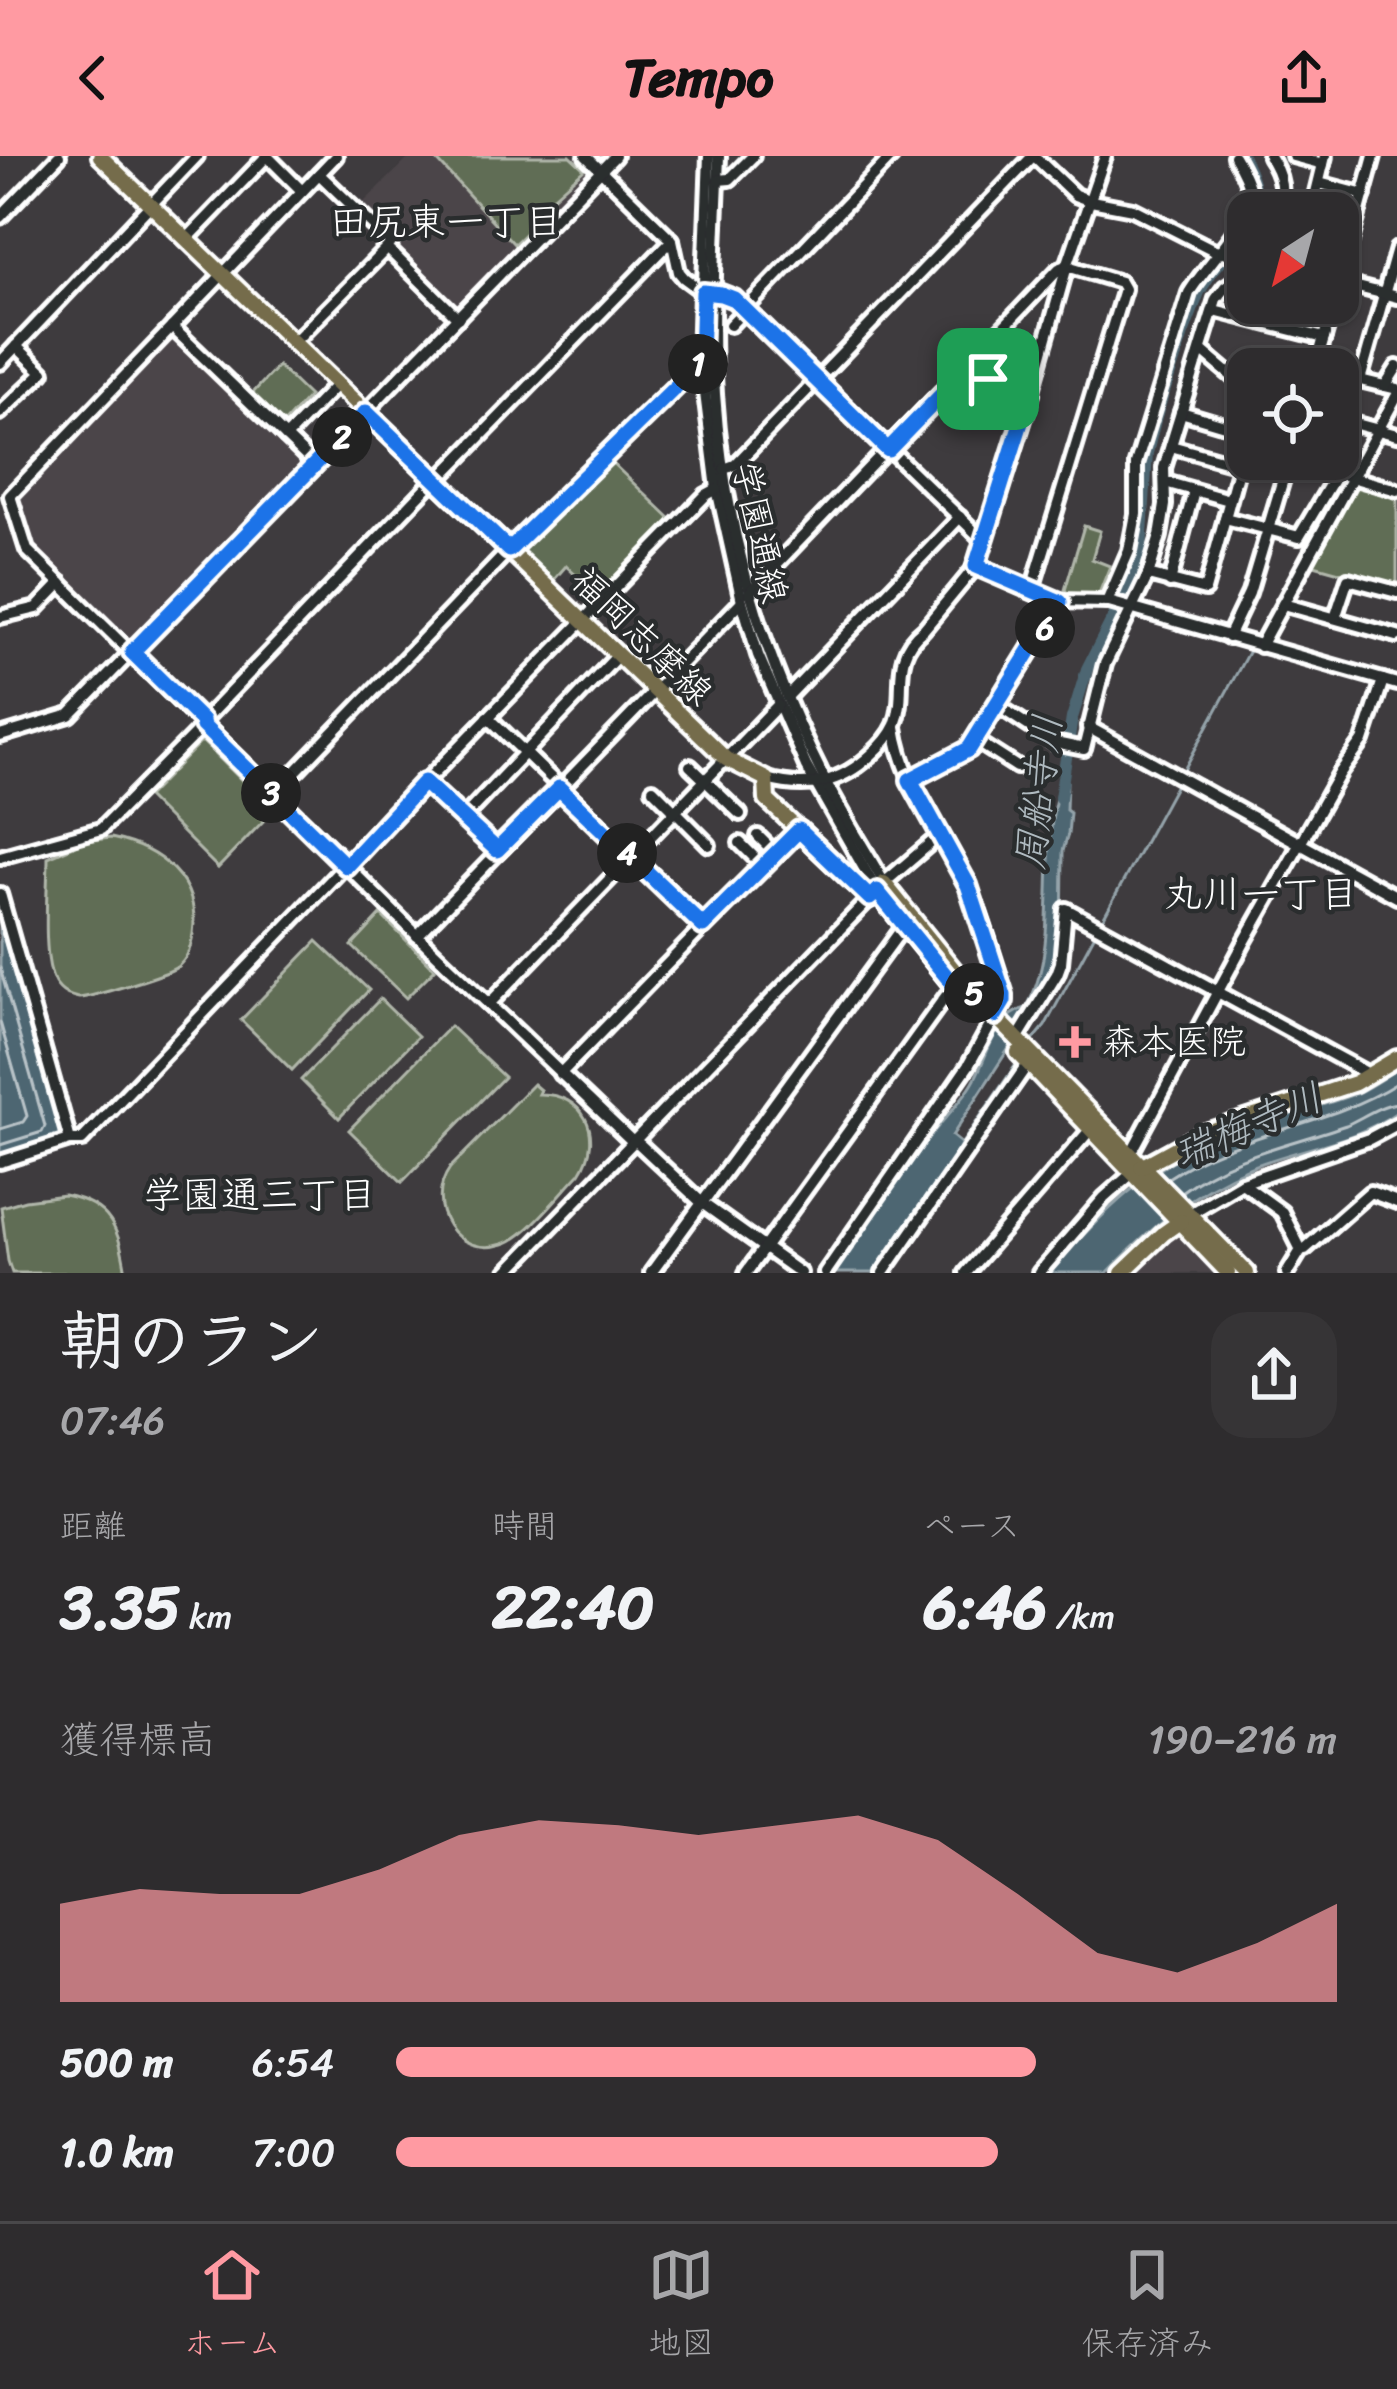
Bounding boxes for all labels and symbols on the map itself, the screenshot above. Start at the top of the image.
district label: 田尻東一丁目 [329,187,563,256]
north arrow [1227,192,1359,324]
pin [937,328,1039,430]
pin: 1 [668,334,728,394]
pin: 2 [312,407,372,467]
street label: 学園通線 [714,455,806,609]
street label: 福岡志摩線 [555,550,729,722]
pin: 6 [1015,598,1075,658]
water label: 周船寺川 [994,710,1082,874]
pin: 3 [241,763,301,823]
pin: 4 [597,823,657,883]
district label: 丸川一丁目 [1163,859,1359,928]
pin: 5 [944,963,1004,1023]
place label: 森本医院 [1102,1010,1246,1074]
marker: 森本医院 [1059,1026,1091,1058]
water label: 瑞梅寺川 [1163,1063,1333,1187]
district label: 学園通三丁目 [143,1160,377,1229]

